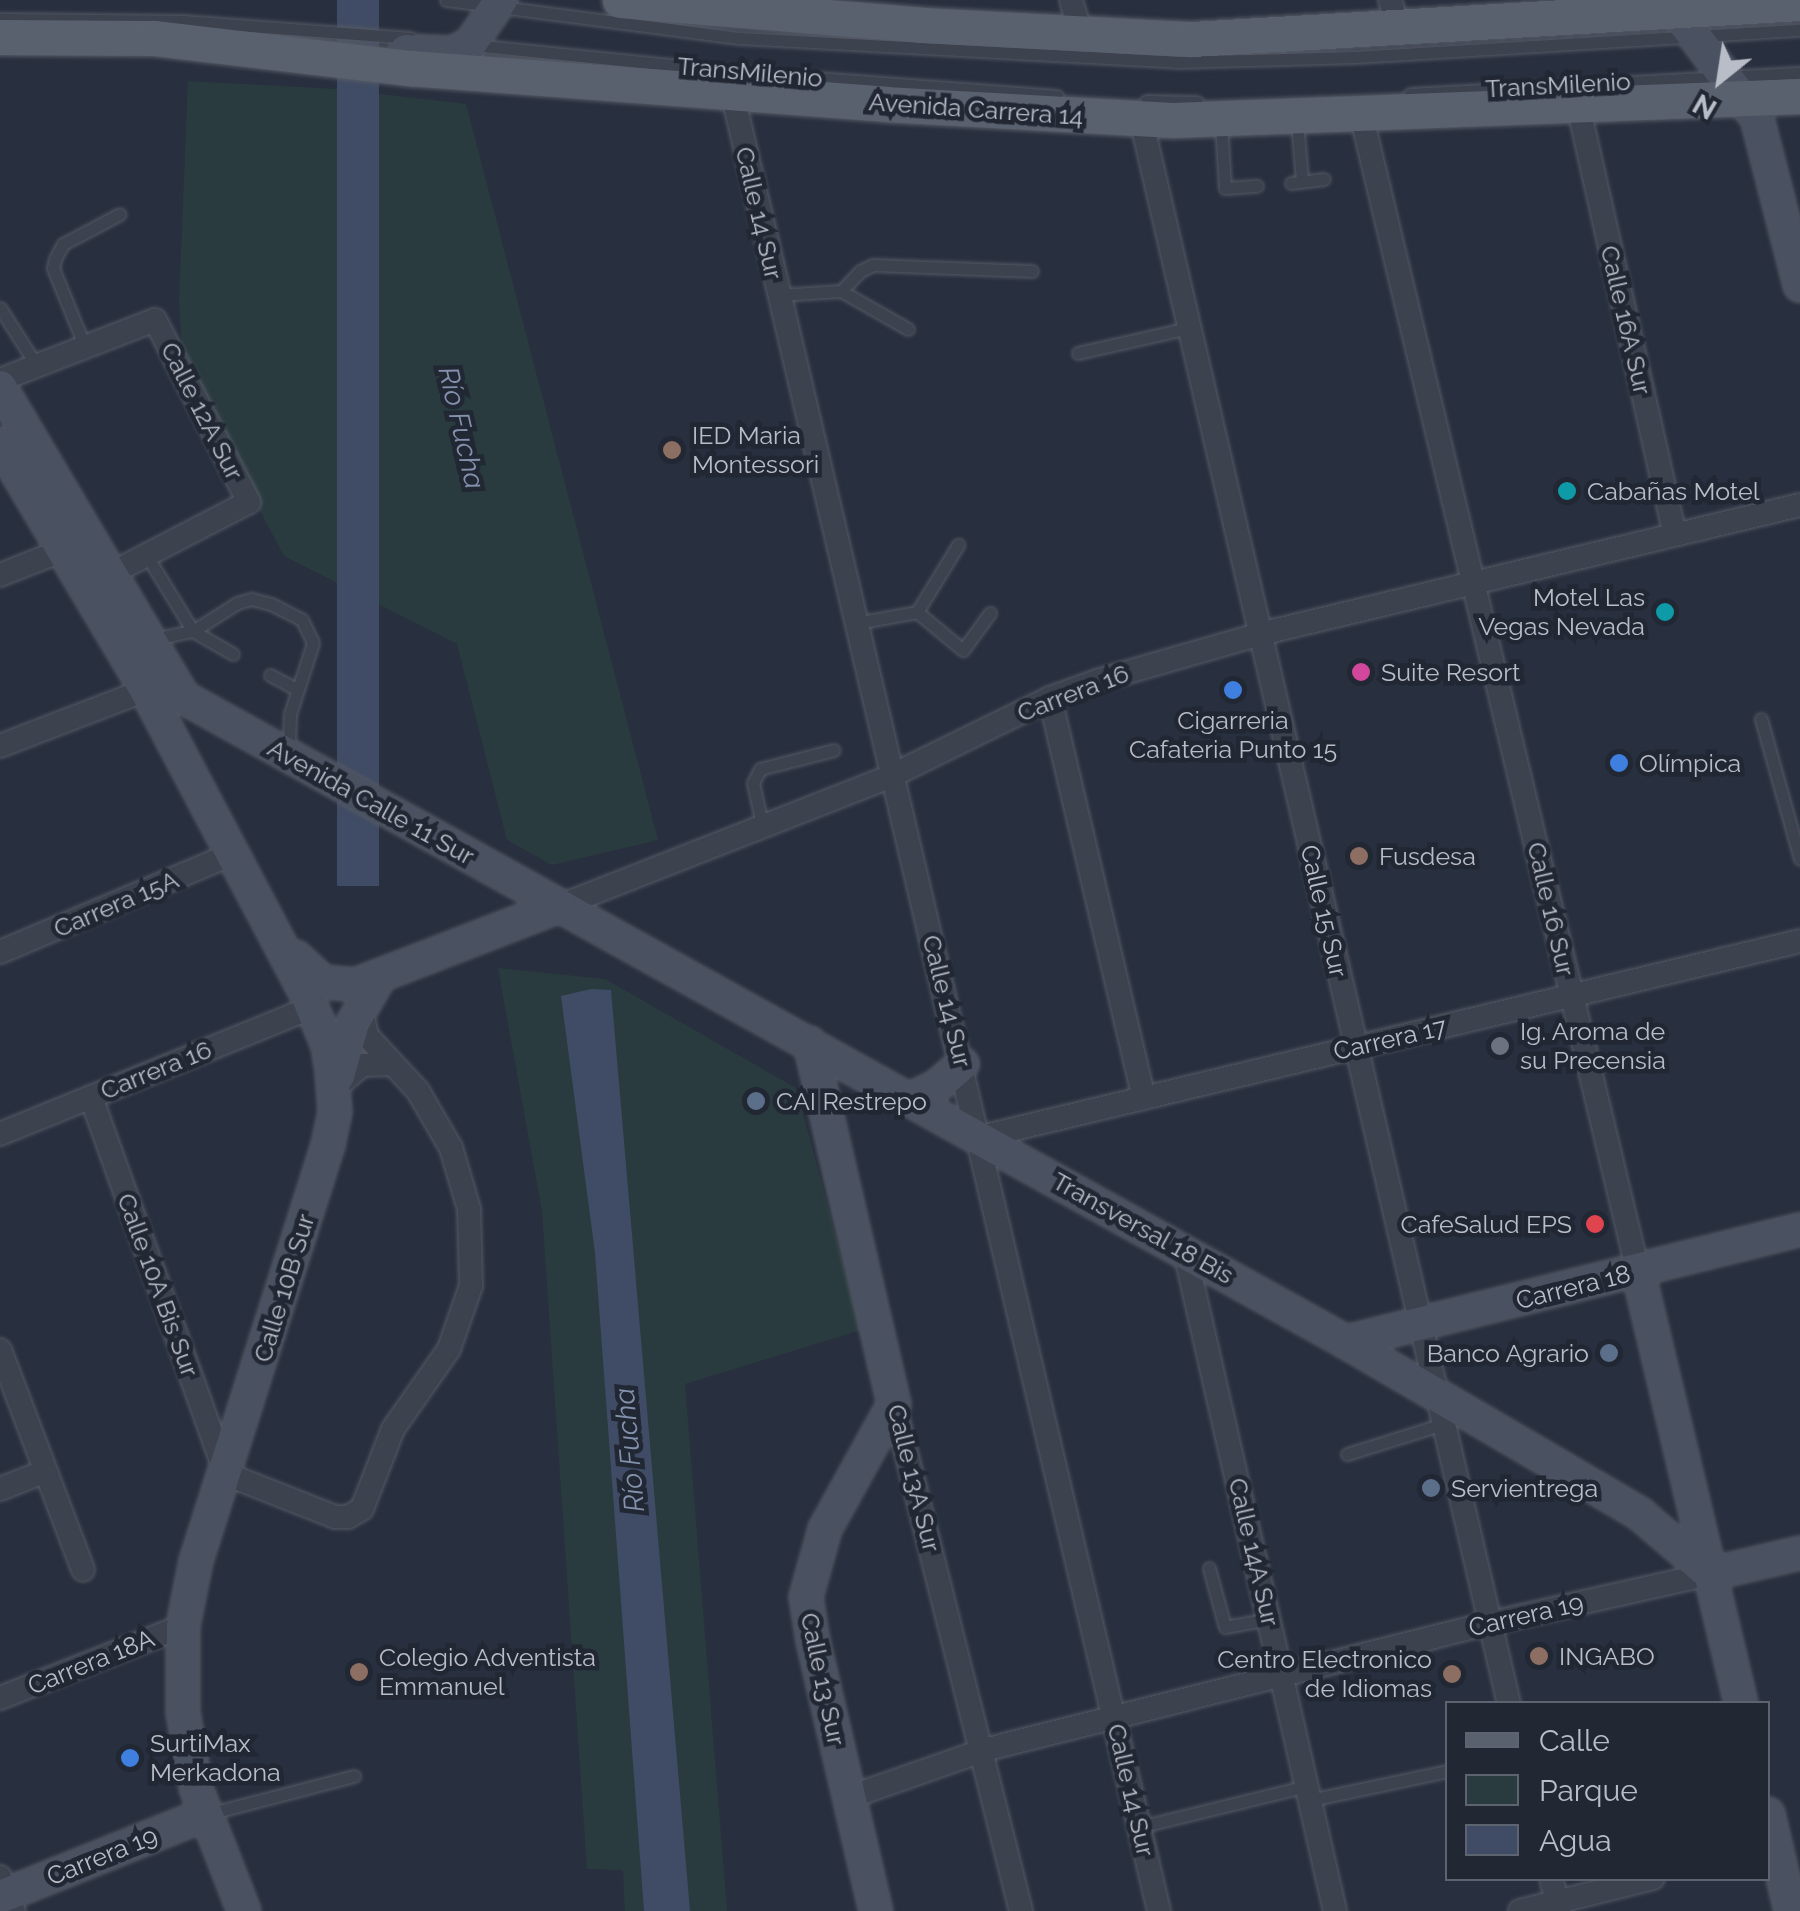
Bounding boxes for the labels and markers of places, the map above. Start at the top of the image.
place label: IED Maria Montessori [692,421,819,480]
marker: IED Maria Montessori [661,439,683,461]
place label: Cabañas Motel [1587,476,1760,506]
marker: Cabañas Motel [1556,480,1578,502]
place label: Motel Las Vegas Nevada [1478,583,1645,642]
marker: Motel Las Vegas Nevada [1654,601,1676,623]
place label: Suite Resort [1381,657,1520,687]
marker: Suite Resort [1350,661,1372,683]
marker: Cigarreria Cafateria Punto 15 [1222,679,1244,701]
place label: Cigarreria Cafateria Punto 15 [1129,706,1337,765]
place label: Olímpica [1639,748,1741,778]
marker: Olímpica [1608,752,1630,774]
place label: Fusdesa [1379,841,1476,871]
marker: Fusdesa [1348,845,1370,867]
place label: Ig. Aroma de su Precensia [1520,1017,1666,1076]
marker: Ig. Aroma de su Precensia [1489,1035,1511,1057]
place label: CAI Restrepo [776,1086,927,1116]
marker: CAI Restrepo [745,1090,767,1112]
place label: CafeSalud EPS [1401,1209,1572,1239]
marker: CafeSalud EPS [1582,1211,1608,1237]
place label: Banco Agrario [1426,1338,1589,1368]
marker: Banco Agrario [1598,1342,1620,1364]
place label: Servientrega [1451,1473,1598,1503]
marker: Servientrega [1420,1477,1442,1499]
place label: INGABO [1559,1641,1655,1671]
place label: Colegio Adventista Emmanuel [379,1643,597,1702]
place label: Centro Electronico de Idiomas [1217,1645,1432,1704]
marker: INGABO [1528,1645,1550,1667]
marker: Colegio Adventista Emmanuel [348,1661,370,1683]
marker: Centro Electronico de Idiomas [1441,1663,1463,1685]
place label: SurtiMax Merkadona [150,1729,281,1788]
marker: SurtiMax Merkadona [119,1747,141,1769]

